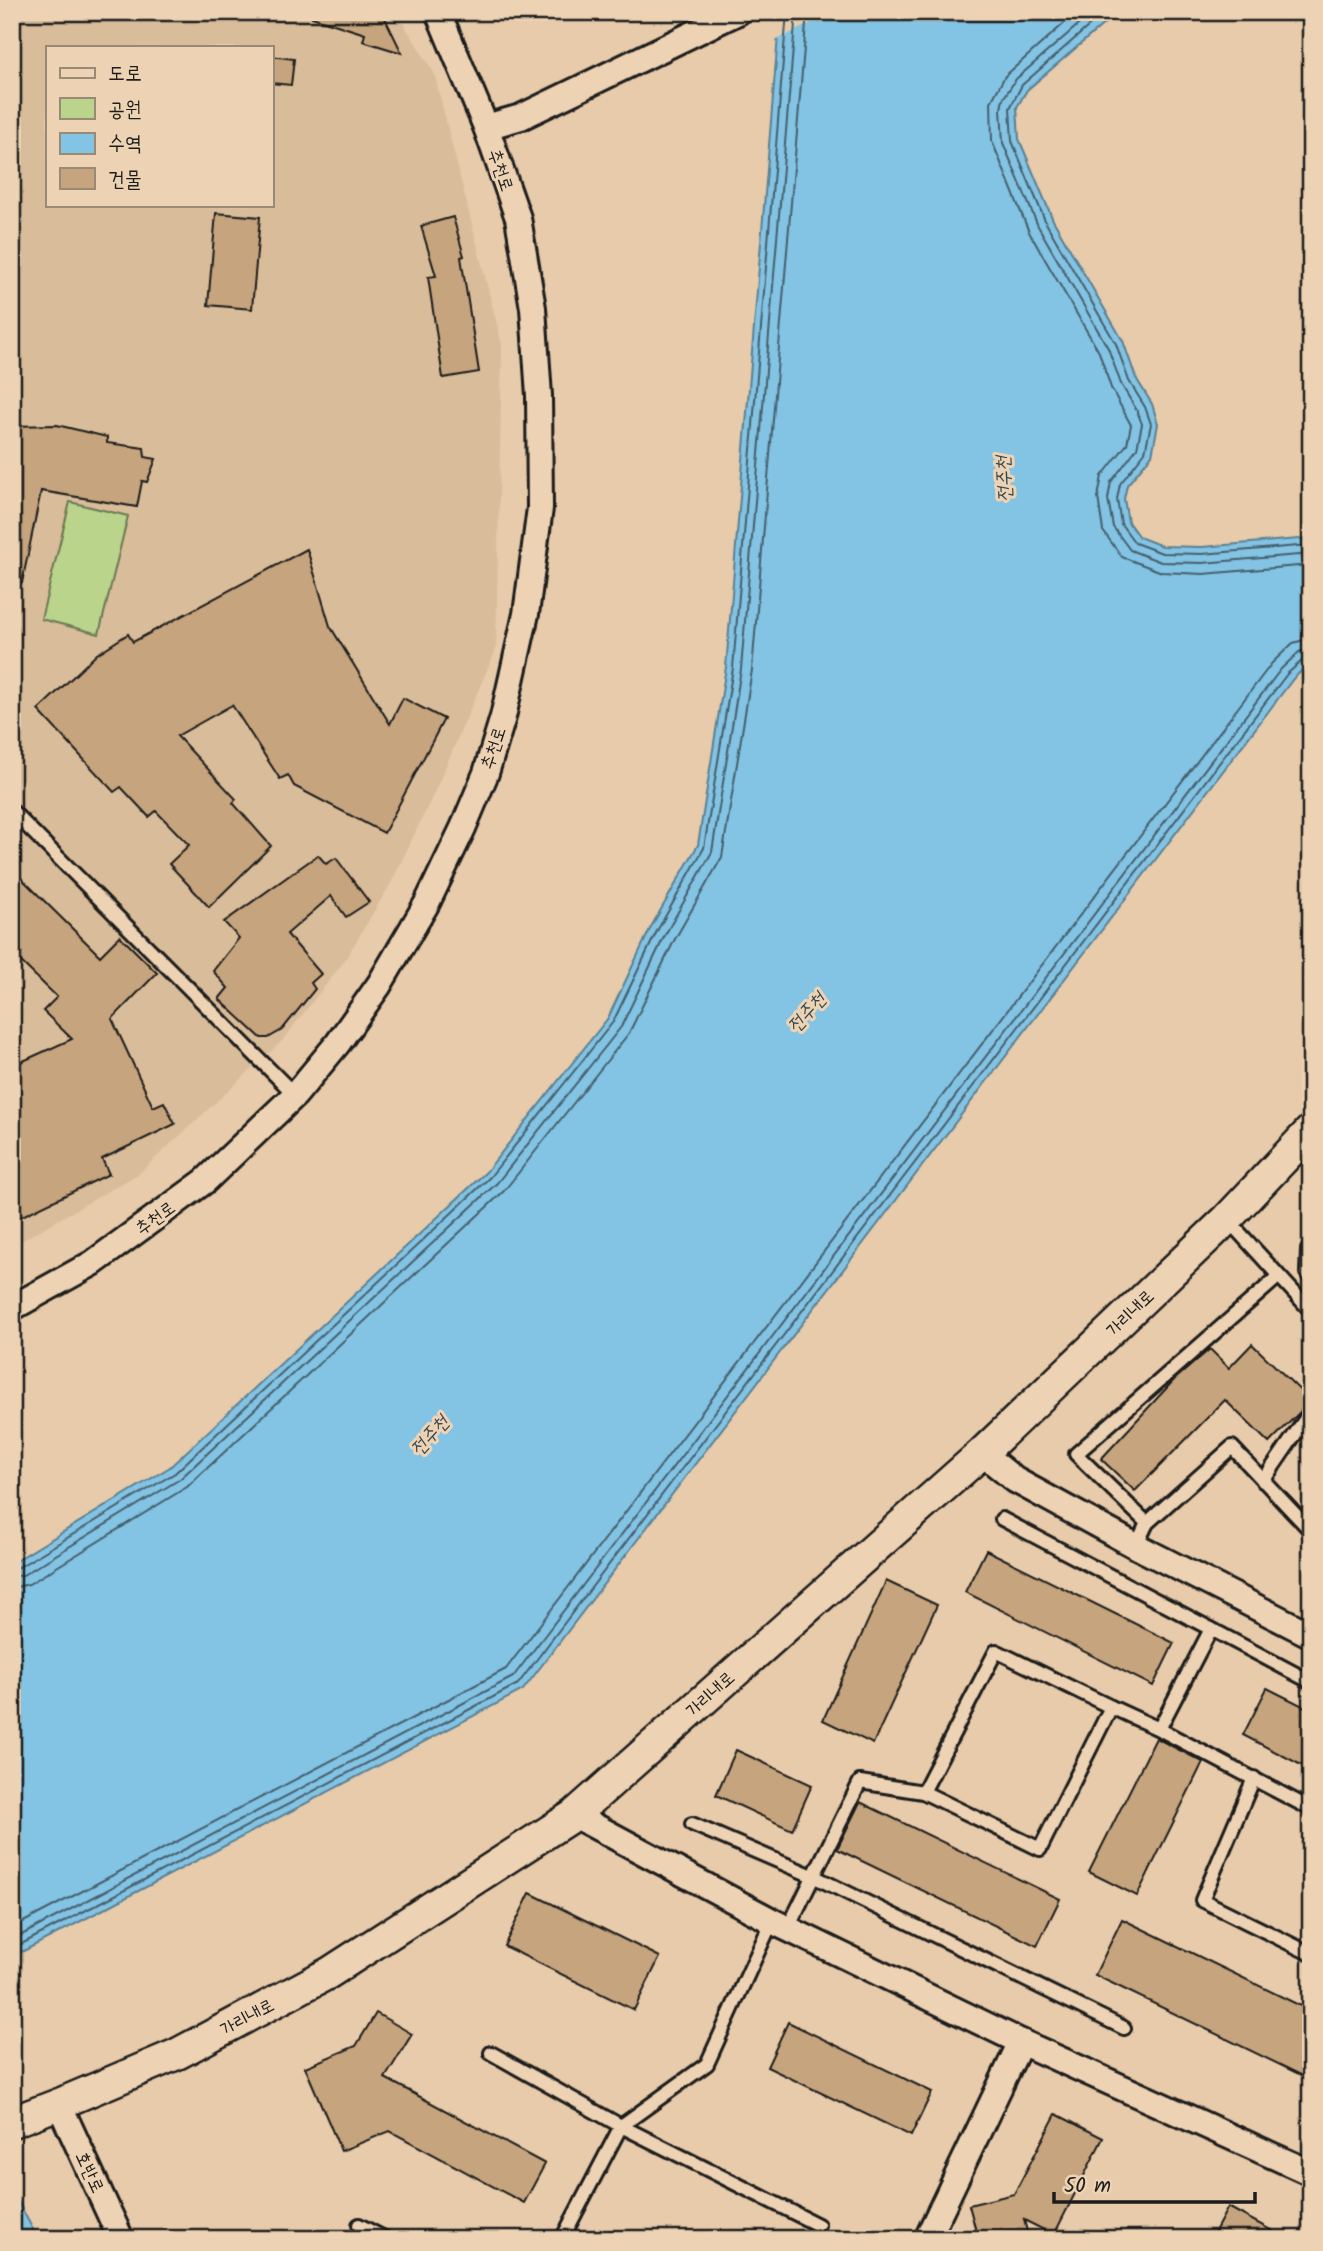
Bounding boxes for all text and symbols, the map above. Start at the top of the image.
legend [46,46,273,206]
text: 도로 [108,58,142,91]
text: 공원 [108,94,142,127]
text: 수역 [108,128,142,161]
street label: 추천로 [479,145,520,196]
text: 건물 [108,164,142,197]
water label: 전주천 [989,454,1021,503]
street label: 추천로 [474,723,515,774]
water label: 전주천 [781,985,835,1040]
street label: 추천로 [130,1195,182,1244]
street label: 가리내로 [1100,1284,1162,1345]
water label: 전주천 [404,1408,458,1463]
street label: 가리내로 [680,1665,742,1725]
street label: 가리내로 [215,1992,280,2045]
street label: 호반로 [66,2147,111,2198]
scale bar [1054,2160,1255,2204]
text: 50 m [1064,2170,1111,2203]

